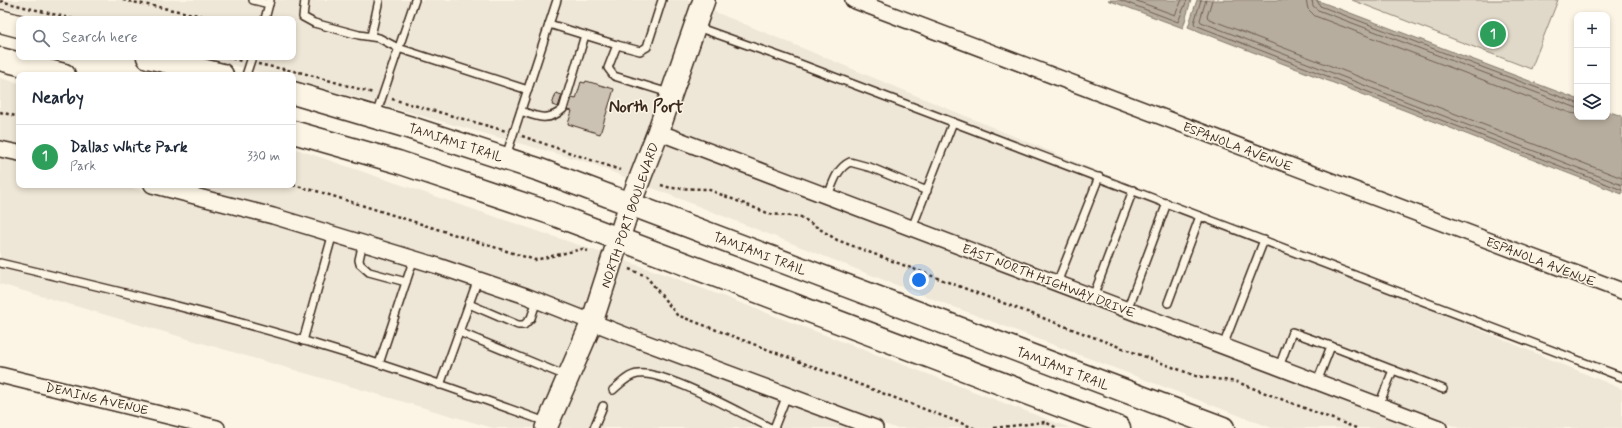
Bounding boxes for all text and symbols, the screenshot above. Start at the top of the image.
map controls [1574,12,1610,120]
button: + [1574,12,1610,48]
search box [16,16,296,60]
pin: 1 [1480,19,1506,49]
icon: search [30,27,52,49]
text: Search here [62,28,138,48]
button: − [1574,48,1610,84]
button: layers [1574,84,1610,120]
text: Nearby [32,87,84,109]
district label: North Port [609,96,683,118]
street label: ESPANOLA AVENUE [1180,119,1295,176]
street label: TAMIAMI TRAIL [406,120,505,167]
text: Dallas White Park [70,138,188,158]
street label: NORTH PORT BOULEVARD [598,140,663,290]
text: 1 [42,148,48,165]
text: 330 m [247,148,280,165]
text: Park [70,158,96,175]
street label: TAMIAMI TRAIL [710,229,809,280]
street label: ESPANOLA AVENUE [1483,234,1598,291]
street label: EAST NORTH HIGHWAY DRIVE [960,241,1137,322]
your location [909,270,929,290]
street label: TAMIAMI TRAIL [1013,344,1112,395]
street label: DEMING AVENUE [44,379,150,420]

